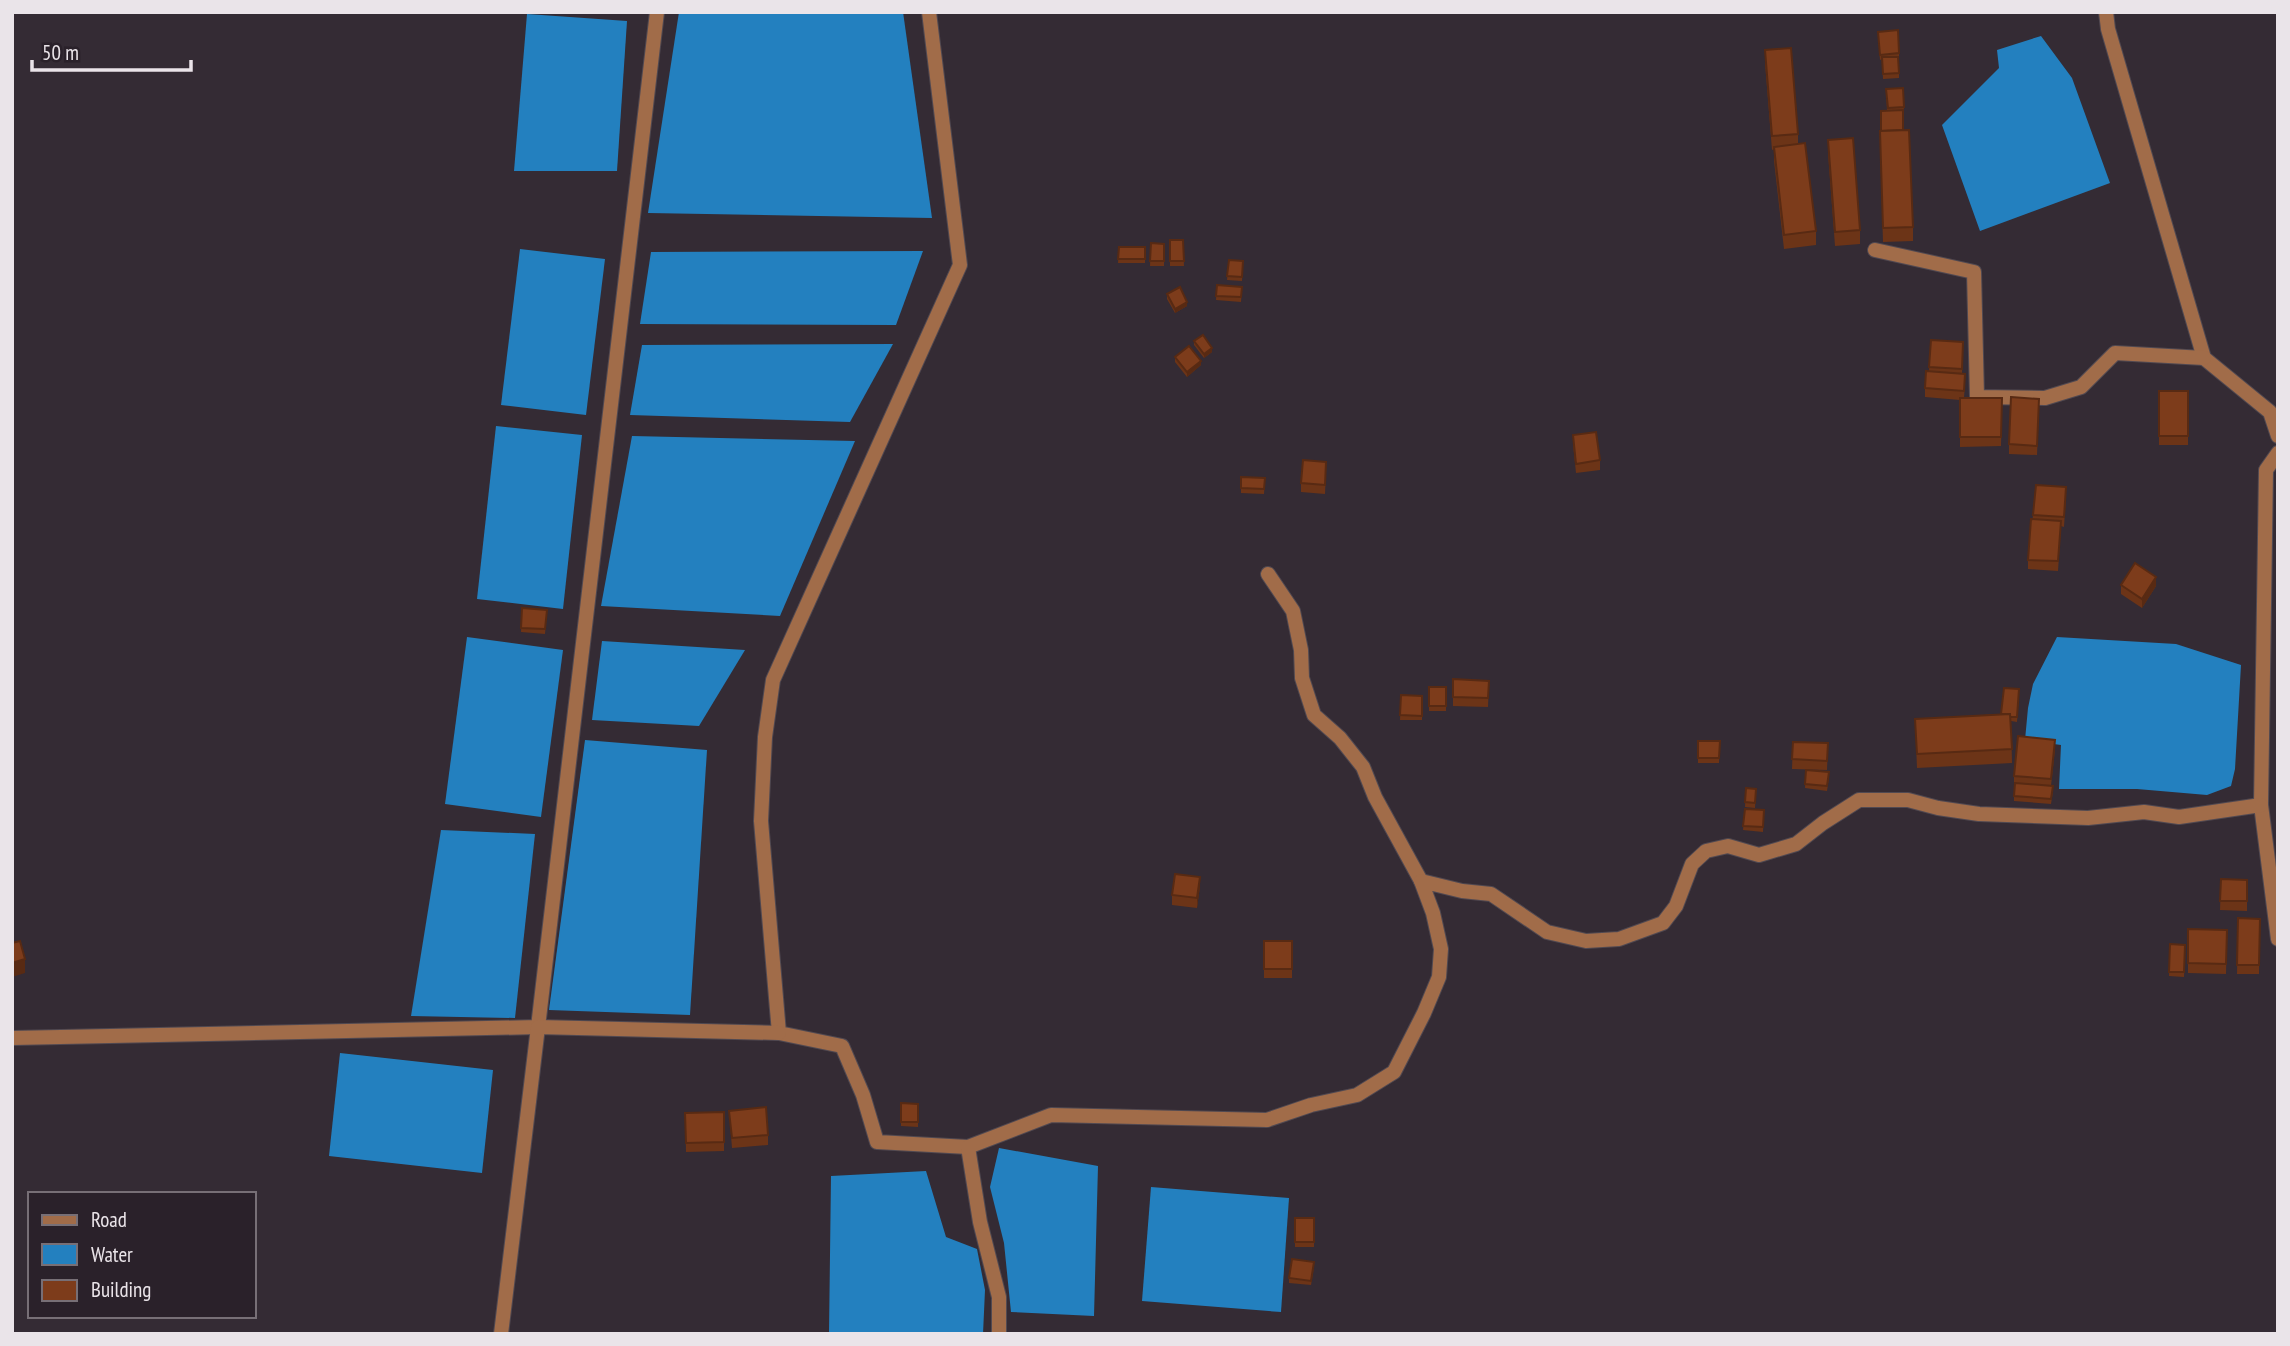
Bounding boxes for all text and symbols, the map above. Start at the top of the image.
scale bar [32,28,191,72]
text: 50 m [42,39,79,66]
legend [28,1192,256,1318]
text: Road [91,1206,127,1233]
text: Water [91,1241,133,1268]
text: Building [91,1276,151,1303]

